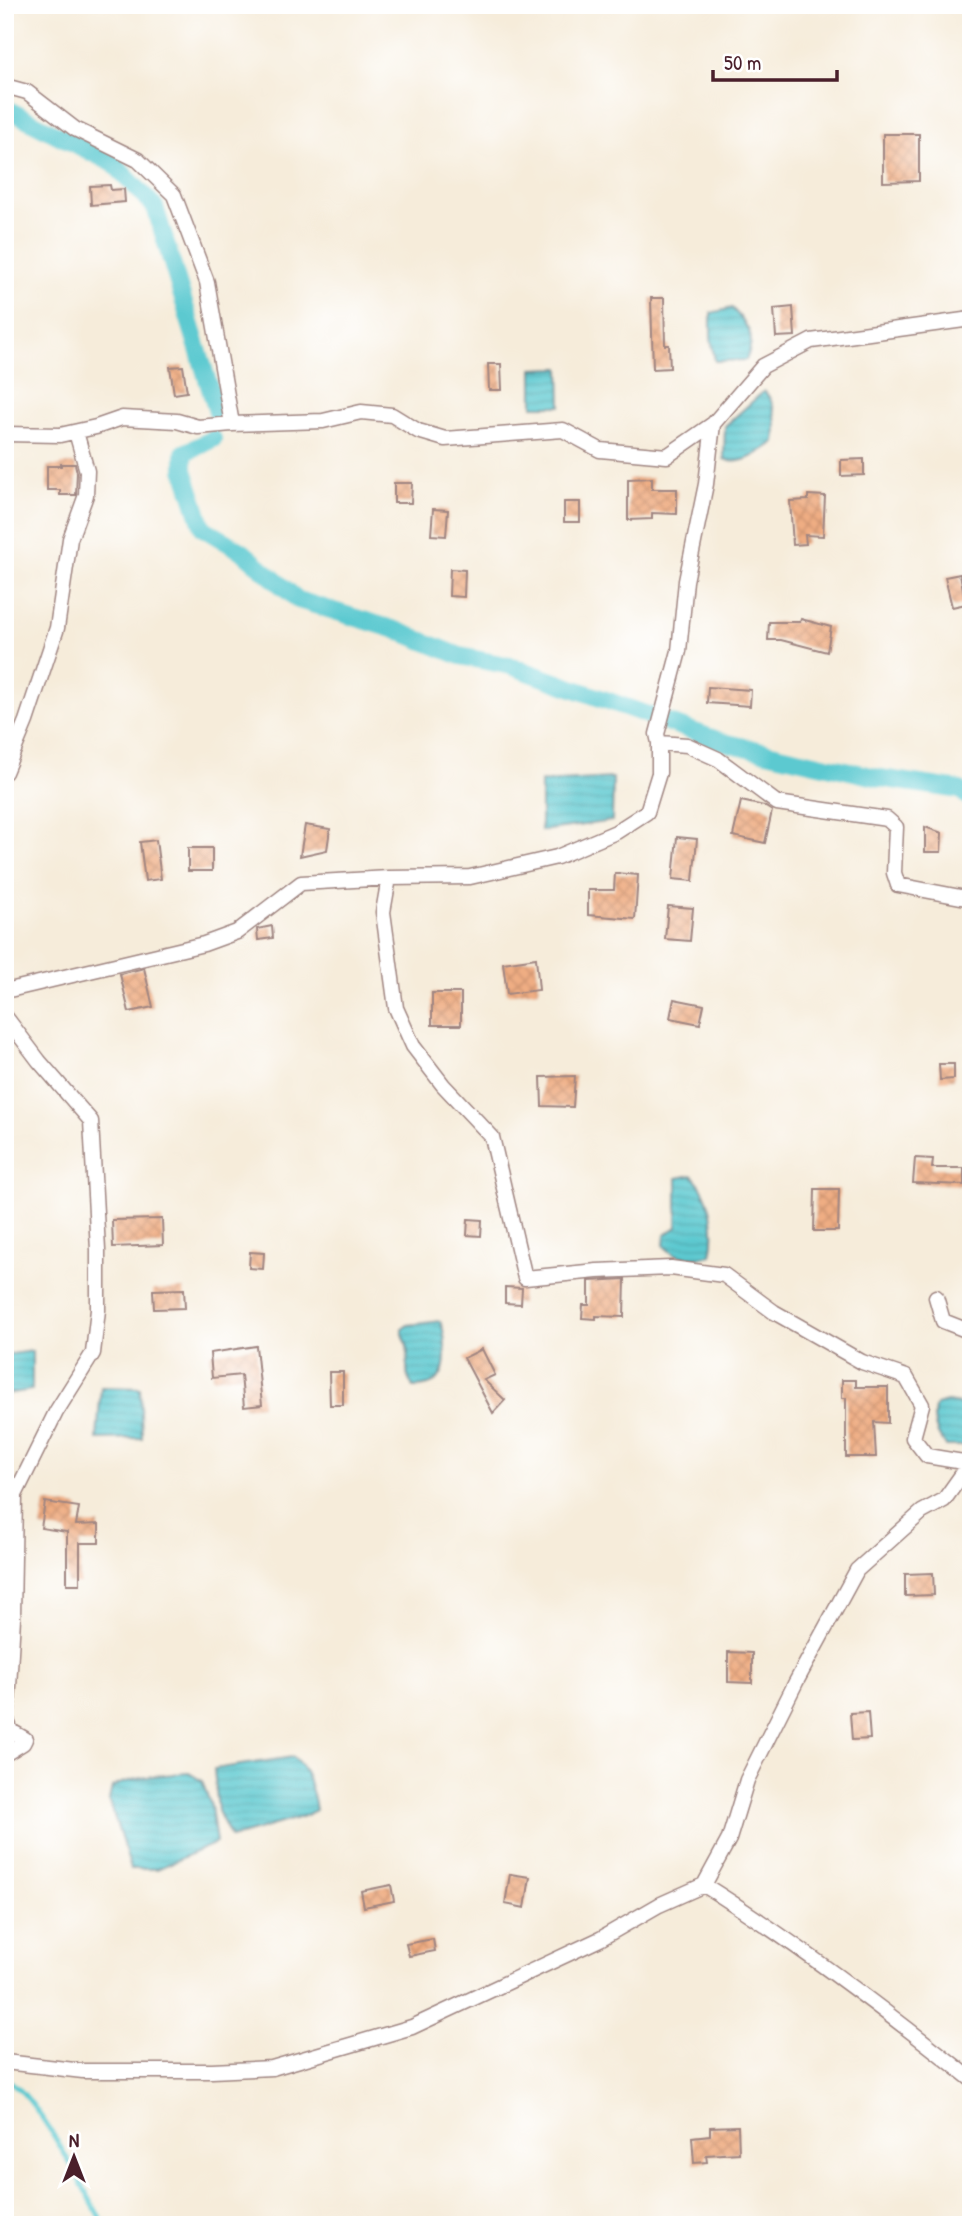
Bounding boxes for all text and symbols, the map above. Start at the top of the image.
scale bar [713,38,838,82]
text: 50 m [724,48,761,77]
north arrow [38,2122,108,2192]
text: N [69,2127,79,2153]

